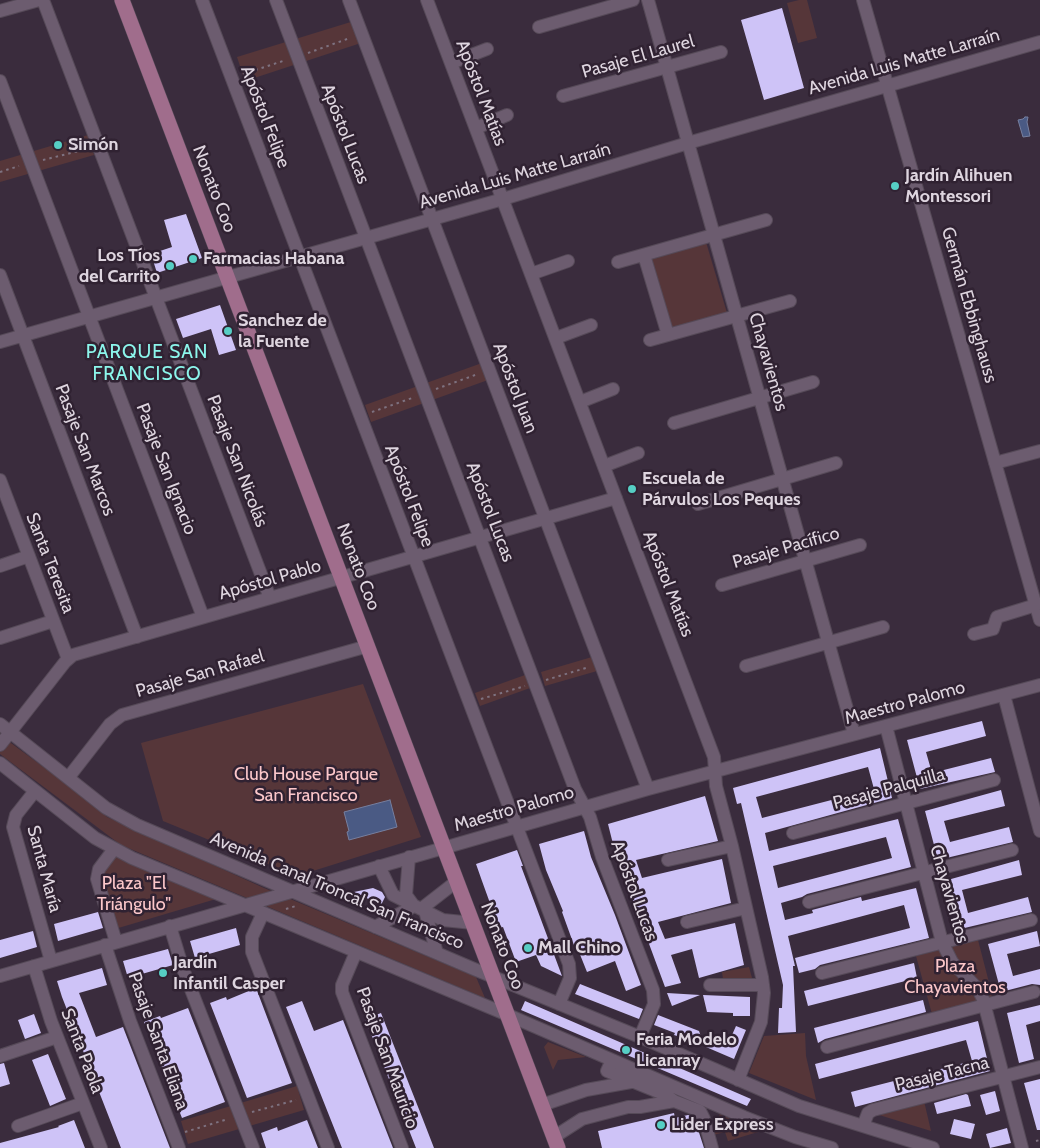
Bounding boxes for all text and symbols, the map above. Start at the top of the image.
street label: Avenida Luis Matte Larraín [806,24,1002,100]
street label: Pasaje El Laurel [579,31,697,83]
street label: Apóstol Matías [451,37,511,149]
street label: Apóstol Felipe [236,63,294,171]
street label: Apóstol Lucas [316,81,374,187]
place label: Simón [68,134,118,156]
street label: Avenida Luis Matte Larraín [417,138,613,214]
marker: Simón [52,139,64,151]
street label: Nonato Coo [188,142,240,236]
place label: Jardín Alihuen Montessori [905,165,1012,208]
marker: Jardín Alihuen Montessori [889,180,901,192]
street label: Germán Ebbinghauss [936,225,1002,385]
place label: Los Tíos del Carrito [79,245,160,288]
place label: Farmacias Habana [203,248,344,270]
marker: Farmacias Habana [187,253,199,265]
marker: Los Tíos del Carrito [164,260,176,272]
place label: Sanchez de la Fuente [238,310,327,352]
street label: Chayavientos [744,310,792,414]
marker: Sanchez de la Fuente [222,325,234,337]
street label: Apóstol Juan [488,340,542,436]
district label: PARQUE SAN FRANCISCO [84,341,210,385]
street label: Pasaje San Marcos [50,381,120,519]
street label: Pasaje San Nicolás [202,392,272,530]
street label: Pasaje San Ignacio [131,400,201,538]
street label: Apóstol Felipe [380,442,438,550]
street label: Apóstol Lucas [461,459,519,565]
place label: Escuela de Párvulos Los Peques [642,468,801,510]
marker: Escuela de Párvulos Los Peques [626,483,638,495]
street label: Santa Teresita [21,510,79,616]
street label: Nonato Coo [332,520,384,614]
street label: Pasaje Pacífico [730,522,842,574]
street label: Apóstol Matías [638,528,698,640]
street label: Apóstol Pablo [216,555,324,605]
street label: Pasaje San Rafael [133,645,267,703]
street label: Maestro Palomo [842,677,968,729]
park label: Club House Parque San Francisco [234,764,378,806]
street label: Pasaje Palquilla [831,764,947,814]
street label: Maestro Palomo [452,782,576,836]
street label: Santa María [22,823,66,915]
street label: Avenida Canal Troncal San Francisco [207,828,467,954]
street label: Apóstol Lucas [606,838,662,944]
street label: Chayavientos [925,842,973,946]
park label: Plaza "El Triángulo" [97,873,171,916]
street label: Nonato Coo [476,899,528,993]
place label: Mall Chino [538,937,621,959]
marker: Mall Chino [522,942,534,954]
place label: Jardín Infantil Casper [173,952,285,994]
park label: Plaza Chayavientos [904,956,1006,999]
marker: Jardín Infantil Casper [157,967,169,979]
street label: Pasaje Santa Eliana [123,969,193,1113]
street label: Pasaje San Mauricio [351,984,423,1132]
street label: Santa Paola [56,1005,108,1097]
place label: Feria Modelo Licanray [636,1029,737,1072]
marker: Feria Modelo Licanray [620,1044,632,1056]
street label: Pasaje Tacna [893,1052,991,1096]
place label: Lider Express [671,1114,773,1136]
marker: Lider Express [655,1119,667,1131]

